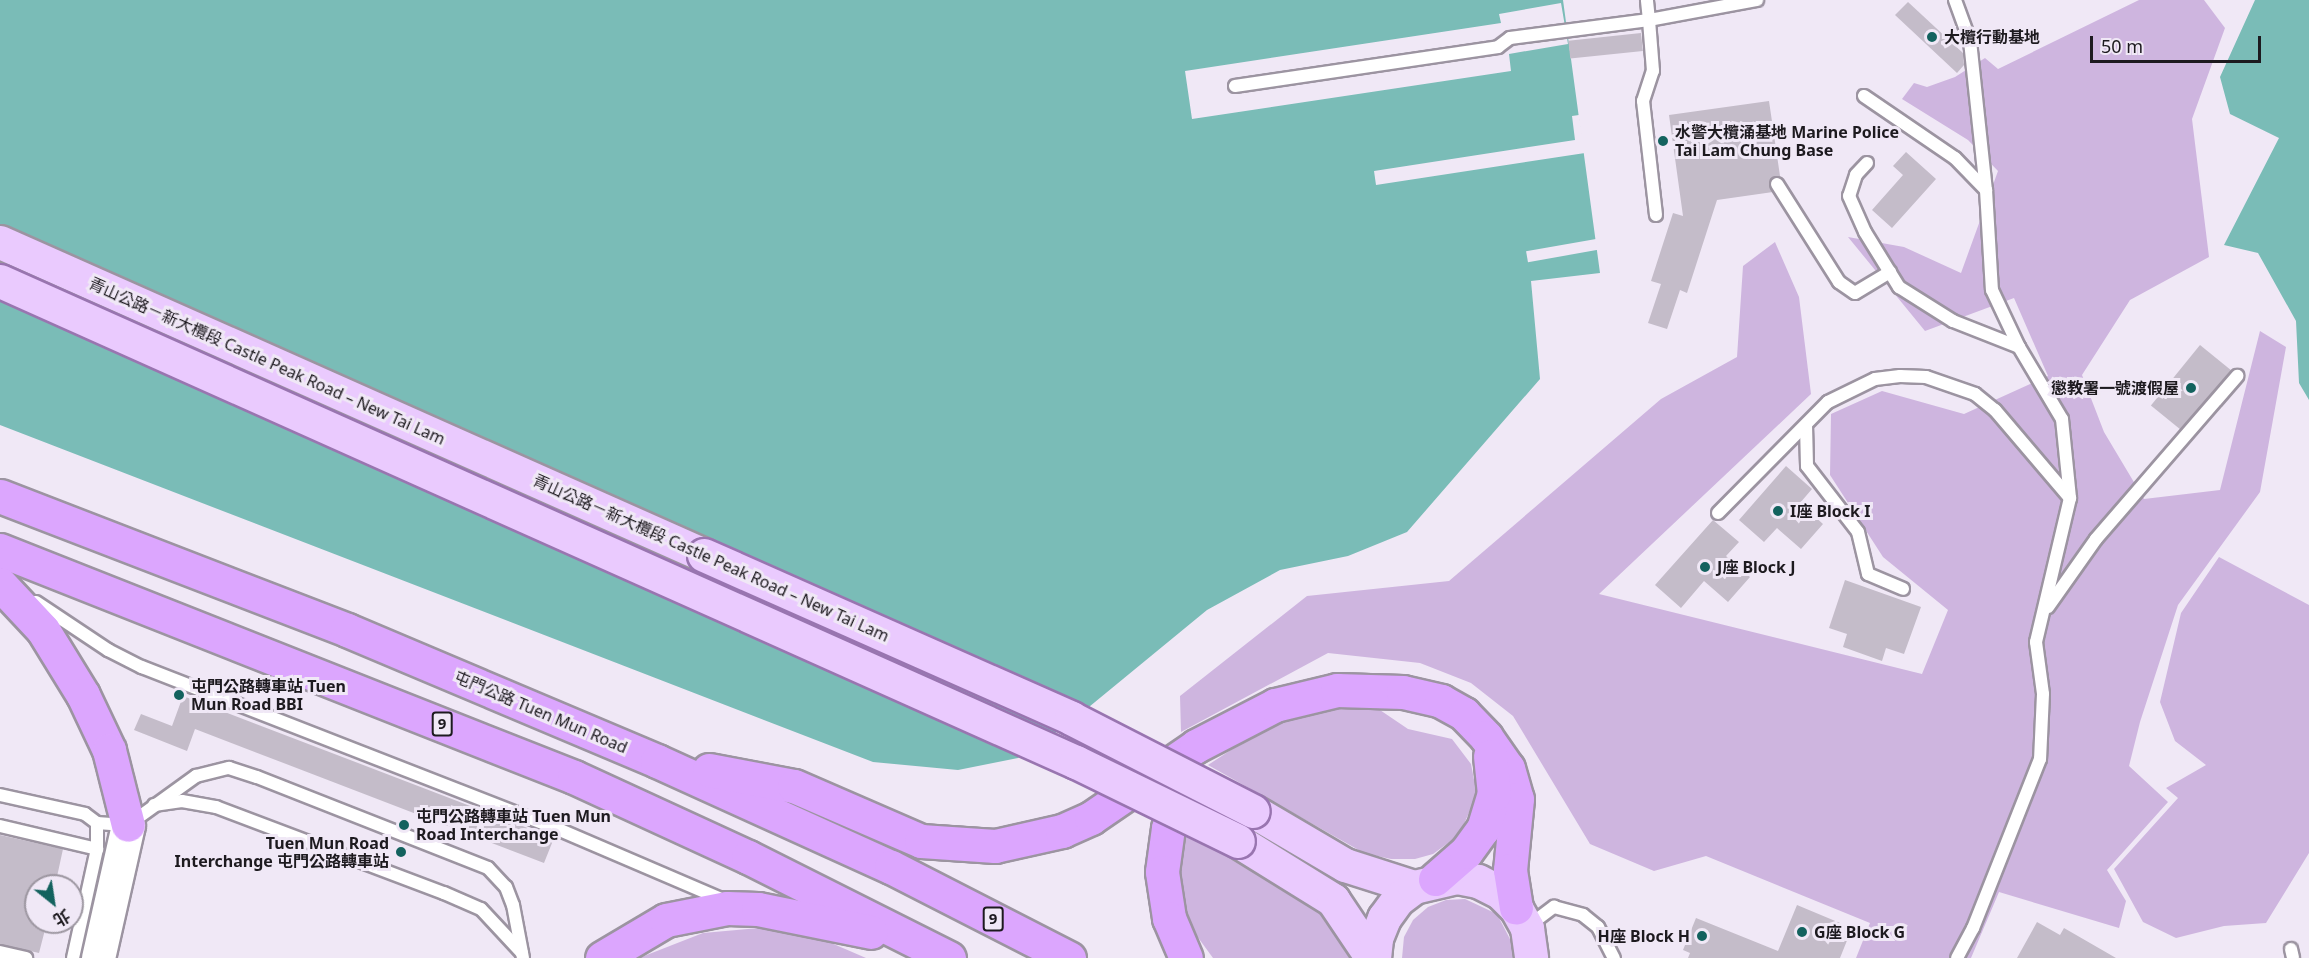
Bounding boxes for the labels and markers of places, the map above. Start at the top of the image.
place label: 大欖行動基地 [1944,27,2040,47]
marker: 大欖行動基地 [1925,30,1939,44]
place label: 水警大欖涌基地 Marine Police Tai Lam Chung Base [1675,122,1899,160]
marker: 水警大欖涌基地 Marine Police Tai Lam Chung Base [1656,134,1670,148]
place label: 懲教署一號渡假屋 [2051,378,2179,398]
marker: 懲教署一號渡假屋 [2184,381,2198,395]
place label: I座 Block I [1790,501,1870,521]
marker: I座 Block I [1771,504,1785,518]
place label: J座 Block J [1717,557,1795,577]
marker: J座 Block J [1698,560,1712,574]
place label: 屯門公路轉車站 Tuen Mun Road BBI [191,676,346,714]
marker: 屯門公路轉車站 Tuen Mun Road BBI [172,688,186,702]
place label: 屯門公路轉車站 Tuen Mun Road Interchange [416,806,611,844]
marker: 屯門公路轉車站 Tuen Mun Road Interchange [397,818,411,832]
place label: Tuen Mun Road Interchange 屯門公路轉車站 [175,833,389,871]
marker: Tuen Mun Road Interchange 屯門公路轉車站 [394,845,408,859]
place label: G座 Block G [1814,922,1905,942]
marker: G座 Block G [1795,925,1809,939]
place label: H座 Block H [1598,926,1690,946]
marker: H座 Block H [1695,929,1709,943]

